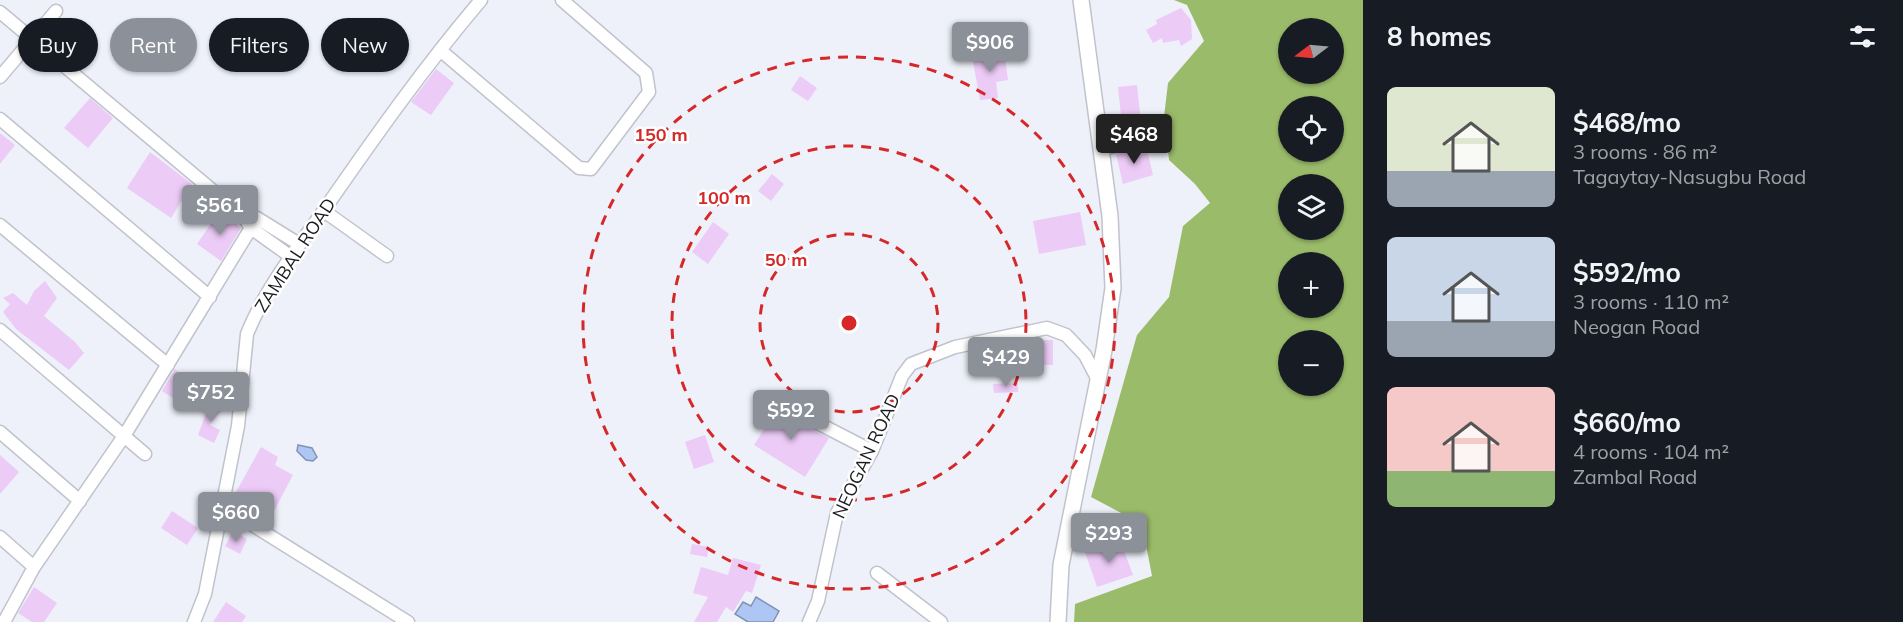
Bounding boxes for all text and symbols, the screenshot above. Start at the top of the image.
chip: Buy [18,18,98,72]
chip: Rent [110,18,197,72]
chip: Filters [209,18,309,72]
chip: New [321,18,409,72]
north arrow [1278,18,1344,84]
map controls [1278,18,1344,396]
text: 8 homes [1387,20,1491,53]
icon: filters [1846,20,1879,53]
pin: $906 [954,22,1026,73]
text: $906 [966,29,1014,54]
button: locate [1278,96,1344,162]
text: $468/mo [1573,106,1681,139]
icon: home [1435,111,1507,183]
pin: $468 [1098,114,1170,165]
text: $468 [1110,121,1158,146]
text: 150 m [634,123,688,146]
text: 3 rooms · 86 m² [1573,139,1717,164]
text: Tagaytay-Nasugbu Road [1573,164,1806,189]
button: layers [1278,174,1344,240]
pin: $561 [184,185,256,236]
text: 100 m [697,186,751,209]
text: $561 [196,192,244,217]
street label: ZAMBAL ROAD [249,193,341,317]
text: 50 m [765,248,807,271]
button: + [1278,252,1344,318]
text: $592/mo [1573,256,1681,289]
icon: home [1435,261,1507,333]
text: 3 rooms · 110 m² [1573,289,1729,314]
centre of rings [839,313,859,333]
text: Neogan Road [1573,314,1700,339]
button: − [1278,330,1344,396]
pin: $429 [970,337,1042,388]
text: $429 [982,344,1030,369]
pin: $752 [175,372,247,423]
text: $752 [187,379,235,404]
pin: $592 [755,390,827,441]
street label: NEOGAN ROAD [827,390,905,522]
text: $592 [767,397,815,422]
text: $660/mo [1573,406,1681,439]
icon: home [1435,411,1507,483]
text: 4 rooms · 104 m² [1573,439,1729,464]
text: Zambal Road [1573,464,1697,489]
pin: $660 [200,492,272,543]
text: $660 [212,499,260,524]
pin: $293 [1073,513,1145,564]
text: $293 [1085,520,1133,545]

